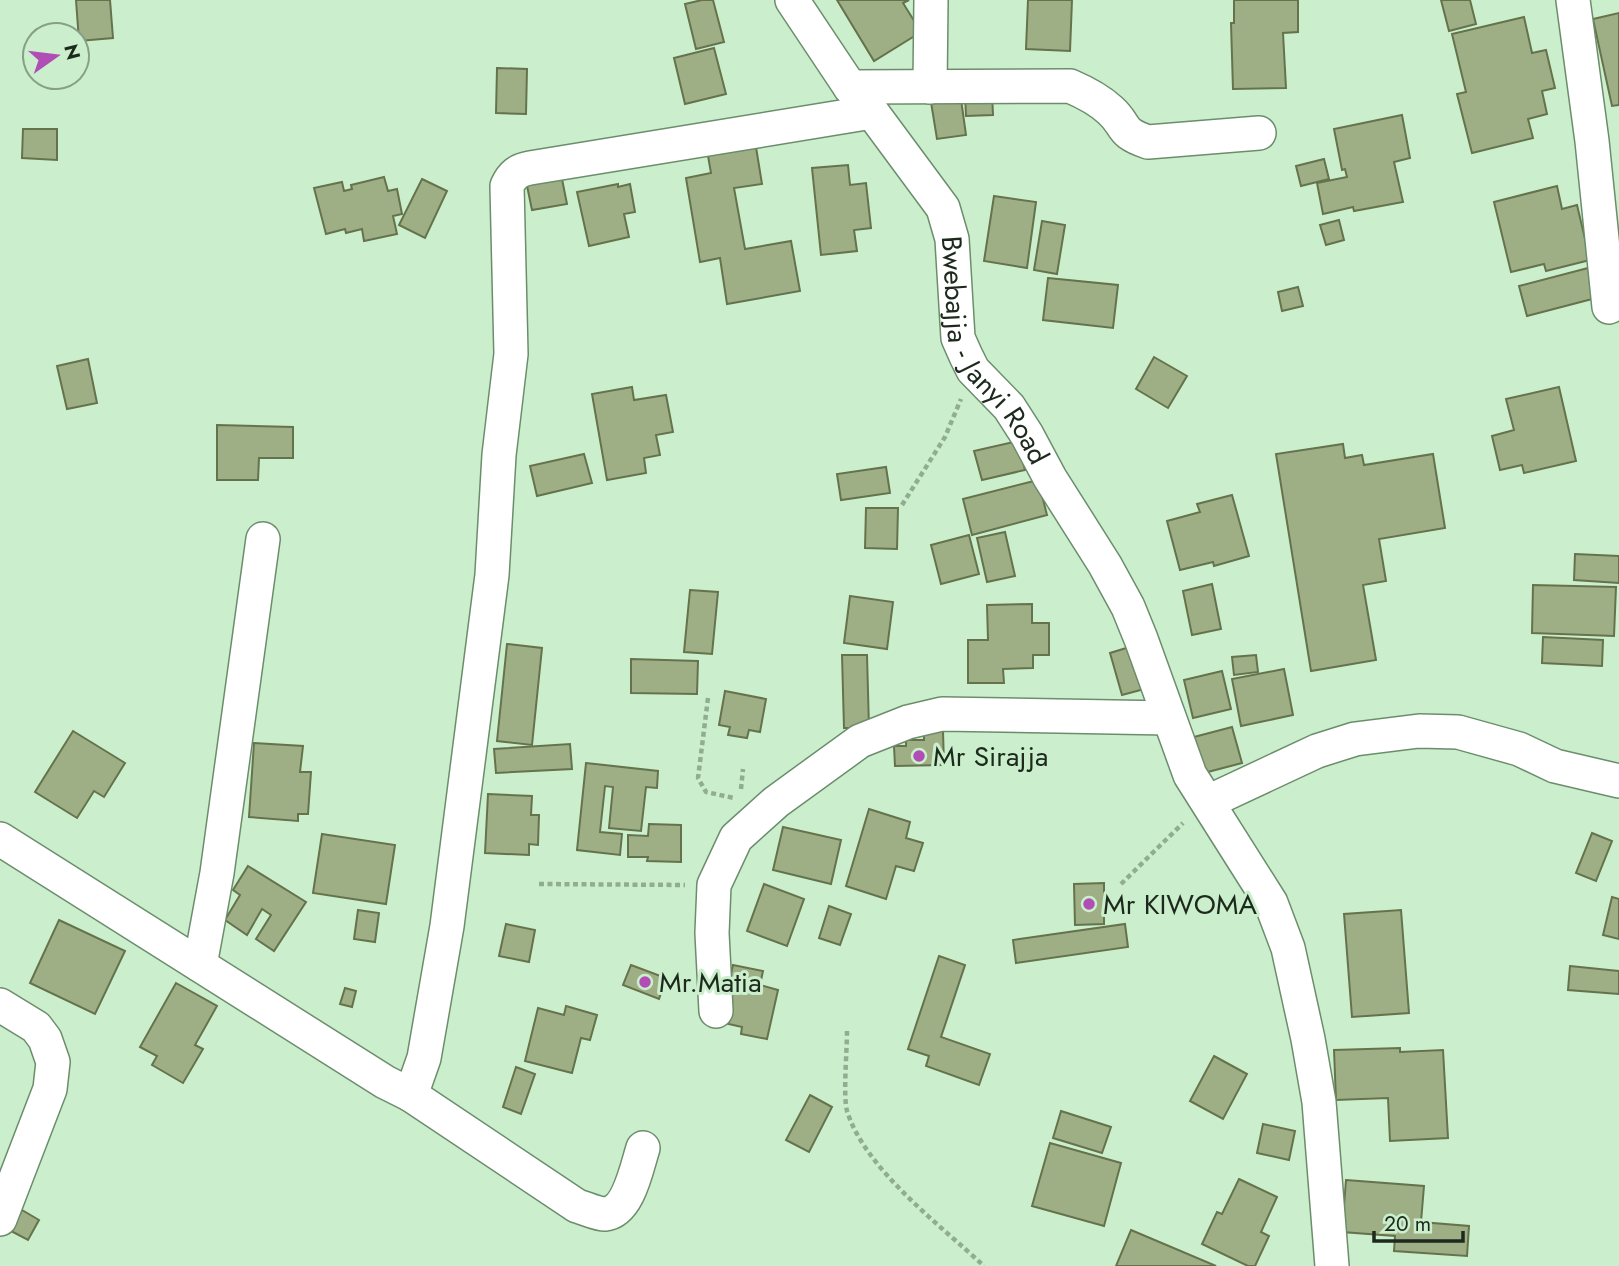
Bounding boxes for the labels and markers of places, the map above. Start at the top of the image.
place label: Mr Sirajja [933,736,1049,777]
marker: Mr Sirajja [911,748,927,764]
place label: Mr KIWOMA [1103,884,1257,925]
marker: Mr KIWOMA [1081,896,1097,912]
place label: Mr.Matia [659,962,762,1003]
marker: Mr.Matia [637,974,653,990]

